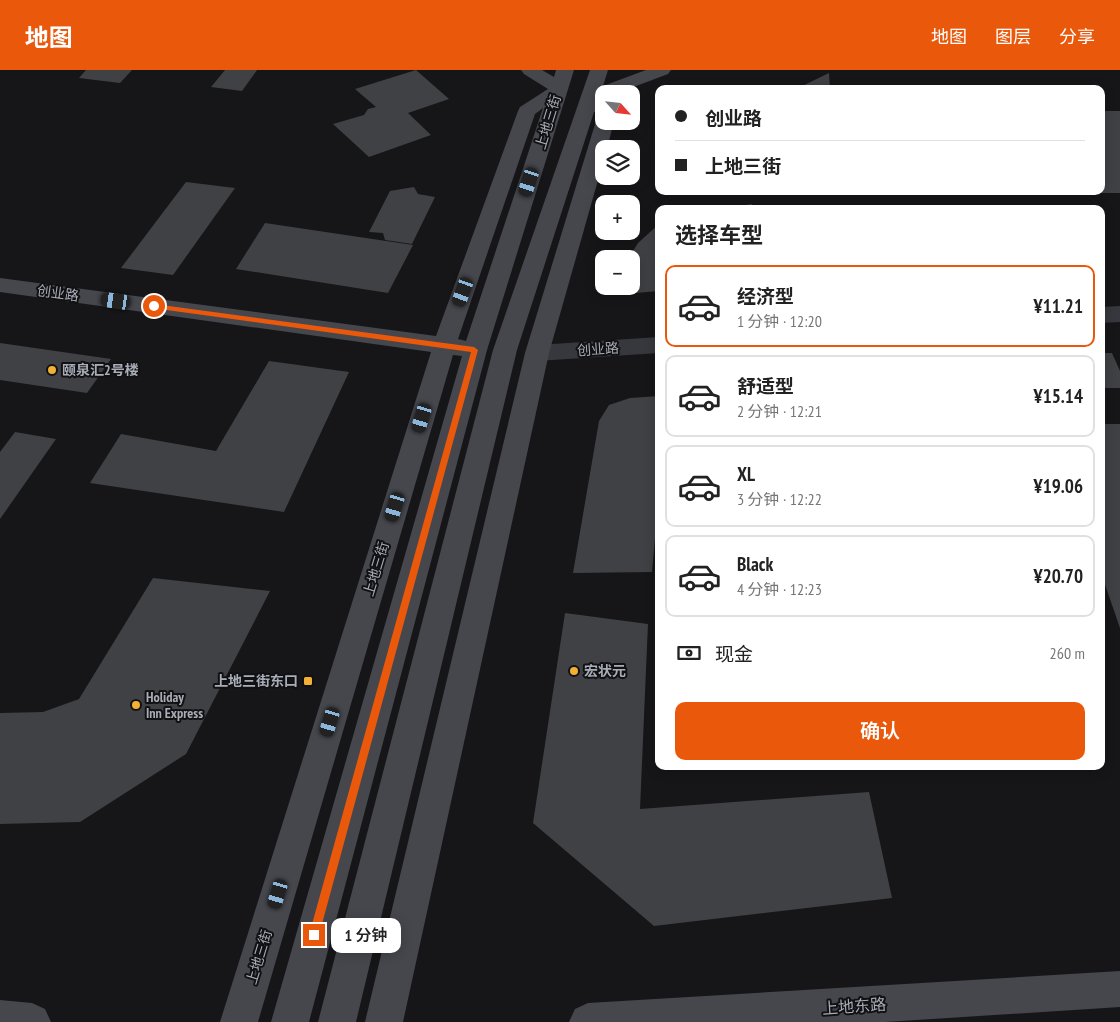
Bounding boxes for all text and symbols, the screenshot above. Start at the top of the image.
text: 地图 [25,22,73,53]
text: 地图 [931,25,967,48]
text: 图层 [995,25,1031,48]
text: 分享 [1059,25,1095,48]
north arrow [595,85,640,130]
map controls [595,85,640,295]
street label: 上地三街 [531,93,565,151]
text: 创业路 [705,106,762,130]
button: layers [595,140,640,185]
text: 上地三街 [705,154,781,178]
car [517,165,540,199]
button: + [595,195,640,240]
text: 选择车型 [675,221,763,249]
button: − [595,250,640,295]
car [450,275,475,309]
street label: 创业路 [36,281,80,305]
icon: car [677,284,722,329]
text: 经济型 [737,284,794,308]
car [100,291,131,311]
text: ¥11.21 [1034,294,1083,318]
route start [143,295,165,317]
text: 1 分钟 · 12:20 [737,311,822,331]
street label: 创业路 [576,339,620,359]
place label: 颐泉汇2号楼 [62,361,139,379]
marker: 颐泉汇2号楼 [46,364,58,376]
icon: car [677,374,722,419]
text: 舒适型 [737,374,794,398]
text: ¥15.14 [1034,384,1083,408]
car [410,401,433,435]
text: 2 分钟 · 12:21 [737,401,822,421]
text: XL [737,462,755,486]
icon: car [677,464,722,509]
text: ¥19.06 [1034,474,1083,498]
text: 3 分钟 · 12:22 [737,489,822,509]
car [383,490,406,524]
street label: 上地三街 [359,540,393,598]
text: Black [737,552,773,576]
icon: car [677,554,722,599]
text: ¥20.70 [1034,564,1083,588]
text: 4 分钟 · 12:23 [737,579,822,599]
icon: cash [675,639,703,667]
text: 现金 [715,642,753,666]
text: 260 m [1050,643,1085,663]
place label: 宏状元 [584,662,626,680]
marker: 宏状元 [568,665,580,677]
place label: 上地三街东口 [214,672,298,690]
marker: 上地三街东口 [302,675,314,687]
place label: Holiday Inn Express [146,688,203,722]
marker: Holiday Inn Express [130,699,142,711]
button: 确认 [675,702,1085,760]
car [318,705,341,739]
car [266,877,289,911]
callout: 1 分钟 [332,918,402,952]
route end [303,924,325,946]
text: 1 分钟 [345,925,387,945]
street label: 上地三街 [242,928,276,986]
street label: 上地东路 [821,994,887,1018]

